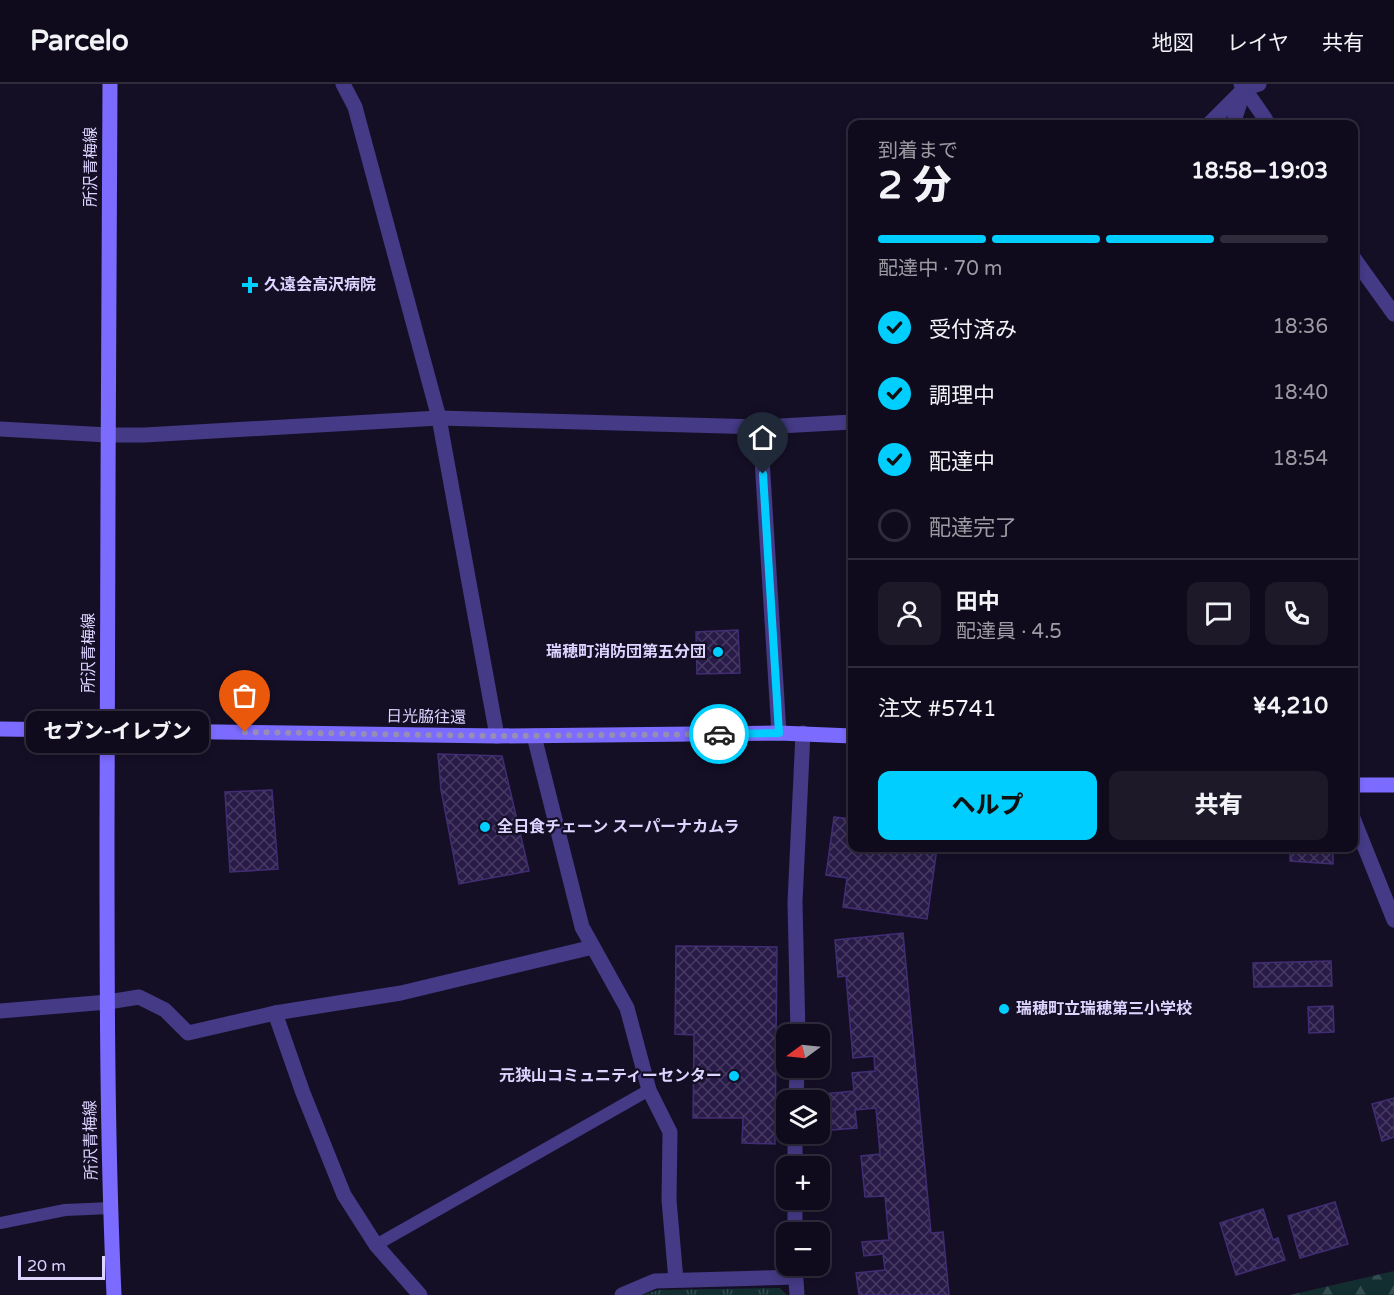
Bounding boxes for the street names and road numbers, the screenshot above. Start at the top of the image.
street label: 所沢青梅線 [81,127,101,207]
street label: 所沢青梅線 [79,613,99,693]
street label: 日光脇往還 [386,706,466,728]
street label: 所沢青梅線 [80,1100,102,1180]

